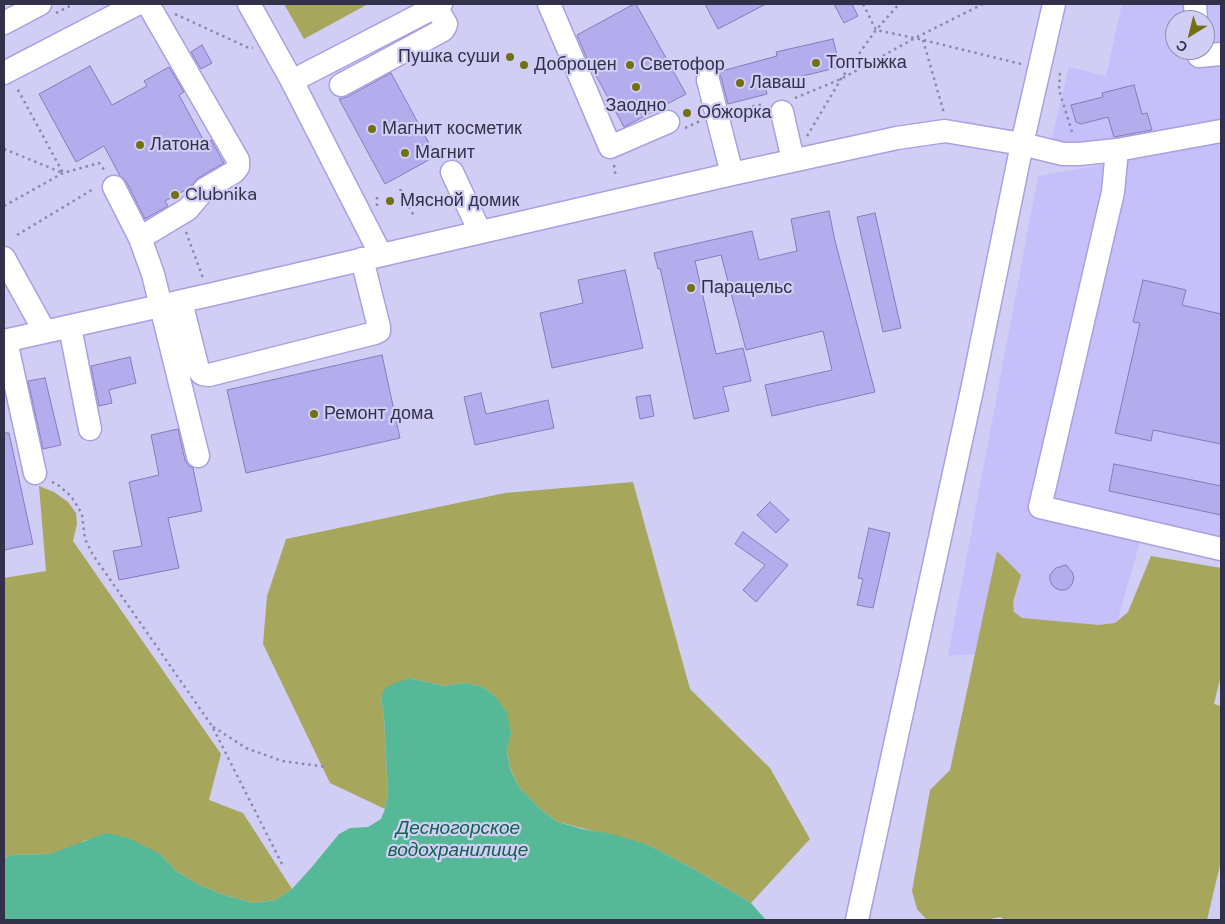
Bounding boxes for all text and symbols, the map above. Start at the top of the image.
north arrow [1165,10,1215,60]
text: С [1172,36,1191,57]
place label: Пушка суши [398,46,500,68]
marker: Пушка суши [504,51,516,63]
place label: Топтыжка [826,52,907,74]
place label: Доброцен [534,54,617,76]
place label: Светофор [640,54,725,76]
marker: Топтыжка [810,57,822,69]
marker: Доброцен [518,59,530,71]
marker: Светофор [624,59,636,71]
place label: Лаваш [750,72,806,94]
marker: Лаваш [734,77,746,89]
marker: Заодно [630,81,642,93]
place label: Заодно [606,95,666,117]
place label: Обжорка [697,102,771,124]
marker: Обжорка [681,107,693,119]
place label: Магнит косметик [382,118,522,140]
marker: Магнит косметик [366,123,378,135]
place label: Латона [150,134,209,156]
marker: Латона [134,139,146,151]
place label: Магнит [415,142,475,164]
marker: Магнит [399,147,411,159]
place label: Clubnika [185,184,257,206]
marker: Clubnika [169,189,181,201]
place label: Мясной домик [400,190,519,212]
marker: Мясной домик [384,195,396,207]
place label: Парацельс [701,277,792,299]
marker: Парацельс [685,282,697,294]
place label: Ремонт дома [324,403,433,425]
marker: Ремонт дома [308,408,320,420]
water label: Десногорское водохранилище [388,818,528,862]

